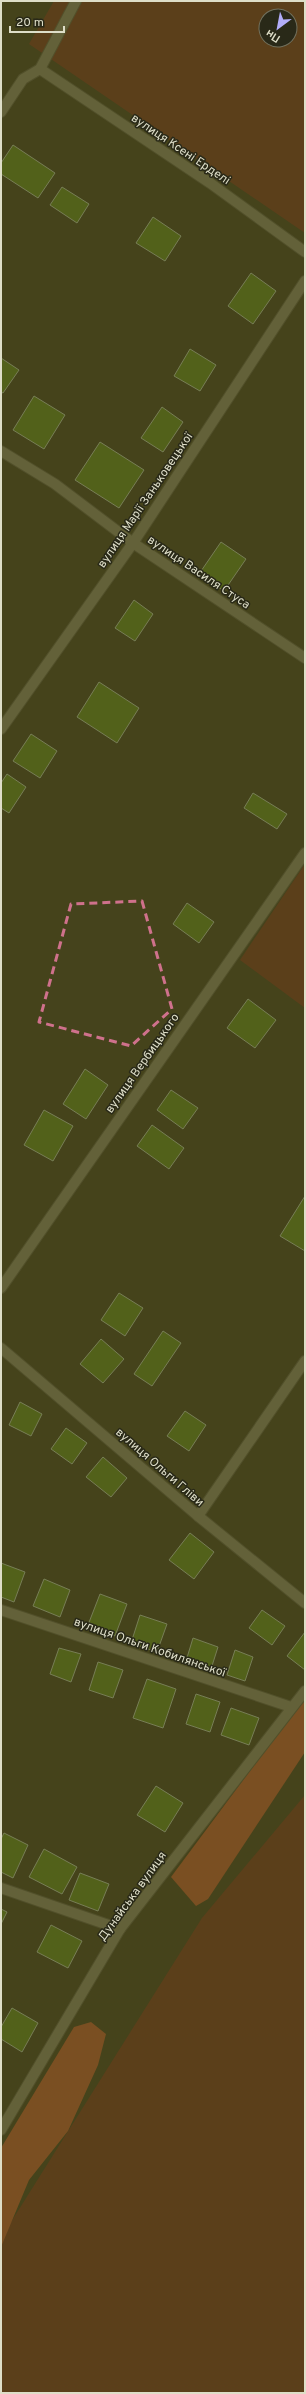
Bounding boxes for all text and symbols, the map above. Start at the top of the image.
scale bar [10,8,64,34]
north arrow [258,8,298,48]
text: 20 m [16,15,44,31]
text: Пн [263,26,283,46]
street label: вулиця Ксені Ерделі [128,111,233,189]
street label: вулиця Марії Заньковецької [94,429,198,571]
street label: вулиця Василя Стуса [144,532,253,613]
street label: вулиця Вербицького [102,1010,184,1117]
street label: вулиця Ольги Гліви [112,1425,207,1511]
street label: вулиця Ольги Кобилянської [72,1614,229,1682]
street label: Дунайська вулиця [95,1849,171,1945]

